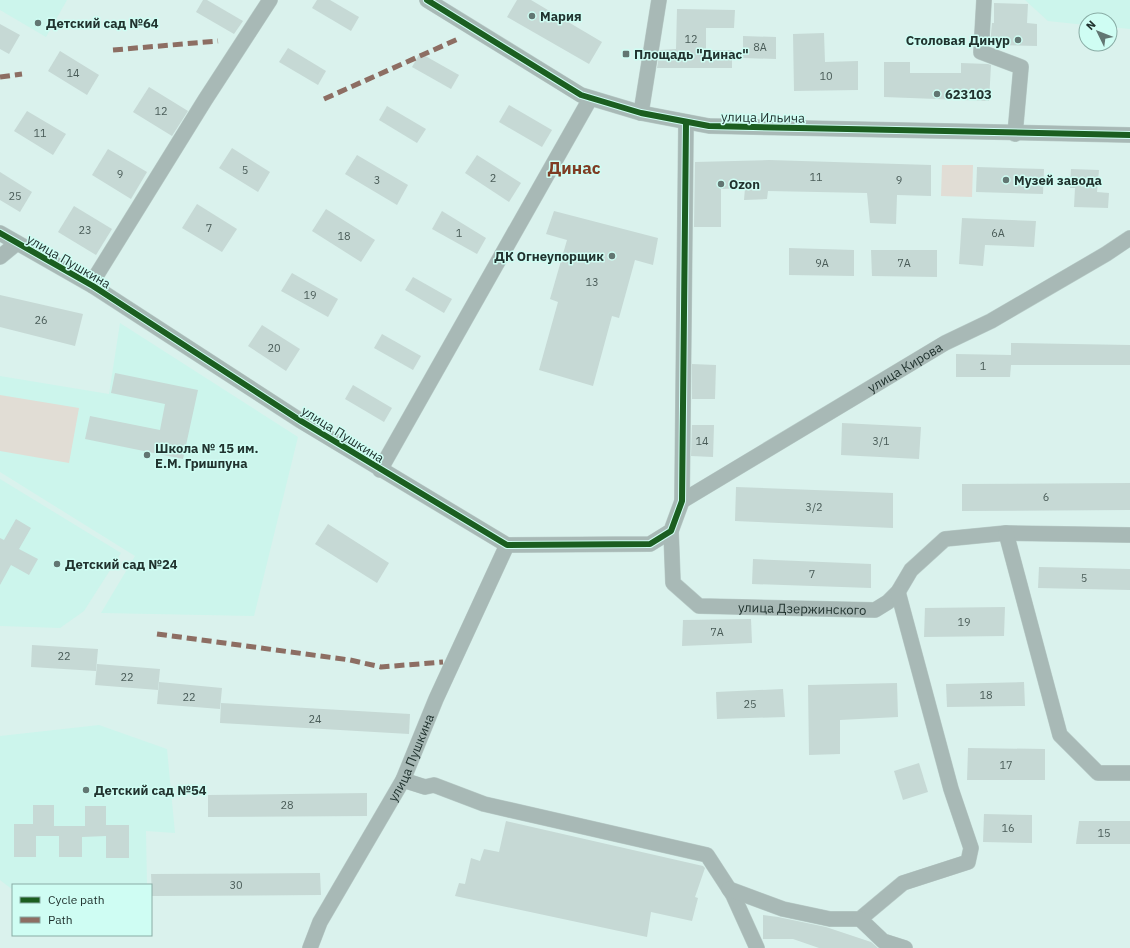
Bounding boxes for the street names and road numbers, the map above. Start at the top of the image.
street label: улица Ильича [721,108,805,127]
street label: улица Пушкина [24,230,114,292]
street label: улица Кирова [865,339,946,397]
street label: улица Пушкина [298,402,387,467]
street label: улица Дзержинского [738,599,867,619]
street label: улица Пушкина [384,711,438,805]

